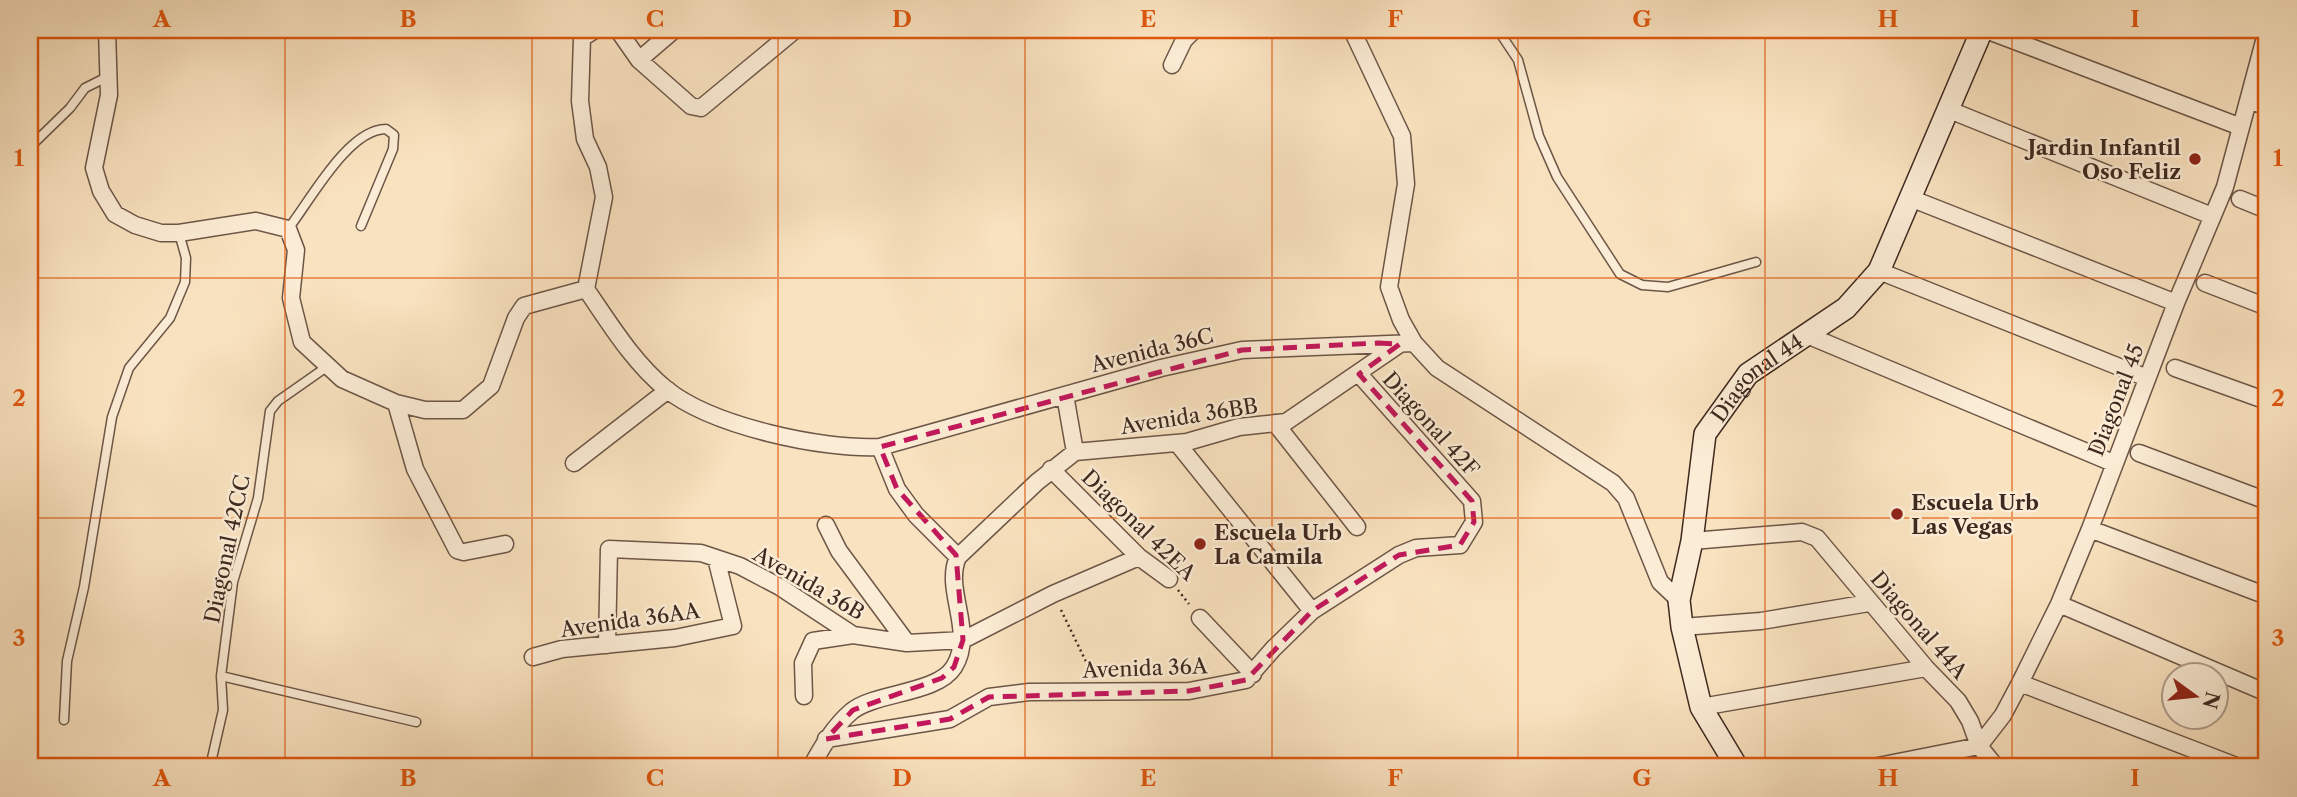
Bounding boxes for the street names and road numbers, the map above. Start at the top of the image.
street label: Avenida 36C [1087,323,1216,378]
street label: Diagonal 44 [1705,328,1807,427]
street label: Diagonal 45 [2083,340,2149,460]
street label: Diagonal 42F [1377,367,1485,482]
street label: Avenida 36BB [1118,393,1259,439]
street label: Diagonal 42EA [1077,464,1201,586]
street label: Diagonal 42CC [199,473,255,625]
street label: Avenida 36B [748,541,869,625]
street label: Diagonal 44A [1865,566,1973,684]
street label: Avenida 36AA [558,598,702,642]
street label: Avenida 36A [1081,653,1208,683]

